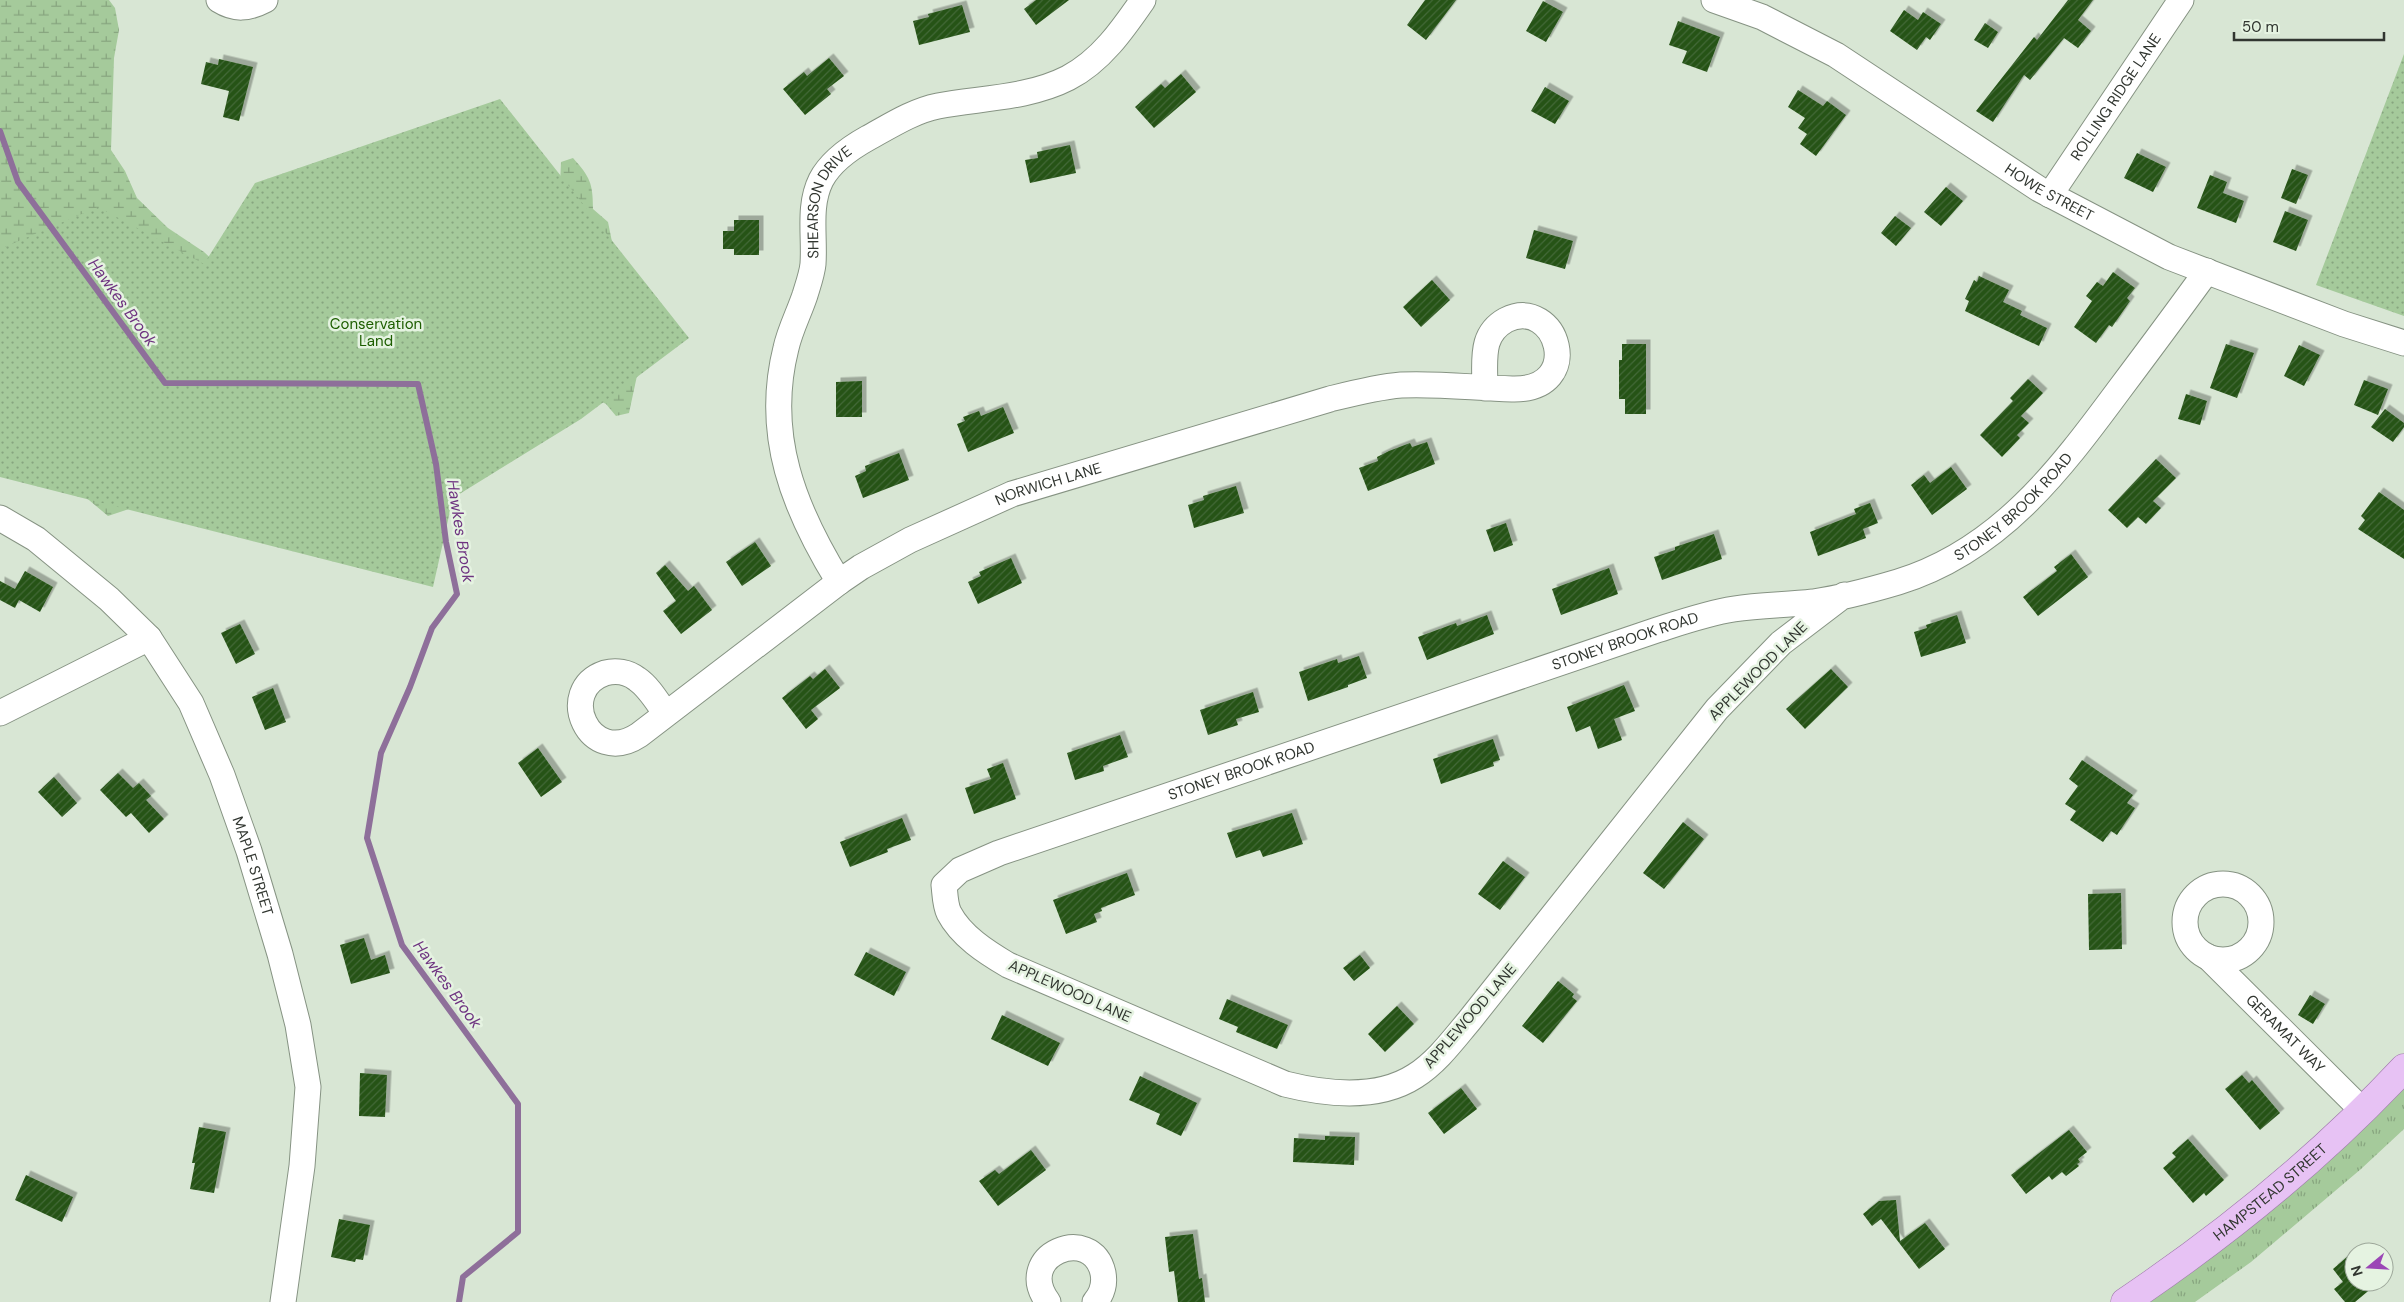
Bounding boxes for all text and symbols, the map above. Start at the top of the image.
scale bar [2234,10,2384,42]
text: 50 m [2242,17,2279,37]
street label: ROLLING RIDGE LANE [2066,30,2166,164]
street label: SHEARSON DRIVE [803,141,856,259]
street label: HOWE STREET [2001,159,2097,226]
water label: Hawkes Brook [84,254,162,351]
park label: Conservation Land [330,314,422,351]
street label: STONEY BROOK ROAD [1950,449,2077,566]
street label: NORWICH LANE [992,458,1104,510]
water label: Hawkes Brook [442,478,479,585]
street label: STONEY BROOK ROAD [1549,608,1701,675]
street label: APPLEWOOD LANE [1704,617,1812,725]
street label: STONEY BROOK ROAD [1166,737,1317,805]
street label: MAPLE STREET [228,814,278,918]
water label: Hawkes Brook [409,936,487,1033]
street label: APPLEWOOD LANE [1006,955,1134,1027]
street label: APPLEWOOD LANE [1419,960,1521,1072]
street label: GERAMAT WAY [2242,990,2329,1078]
street label: HAMPSTEAD STREET [2209,1139,2331,1245]
north arrow [2344,1242,2394,1292]
text: N [2346,1263,2367,1279]

